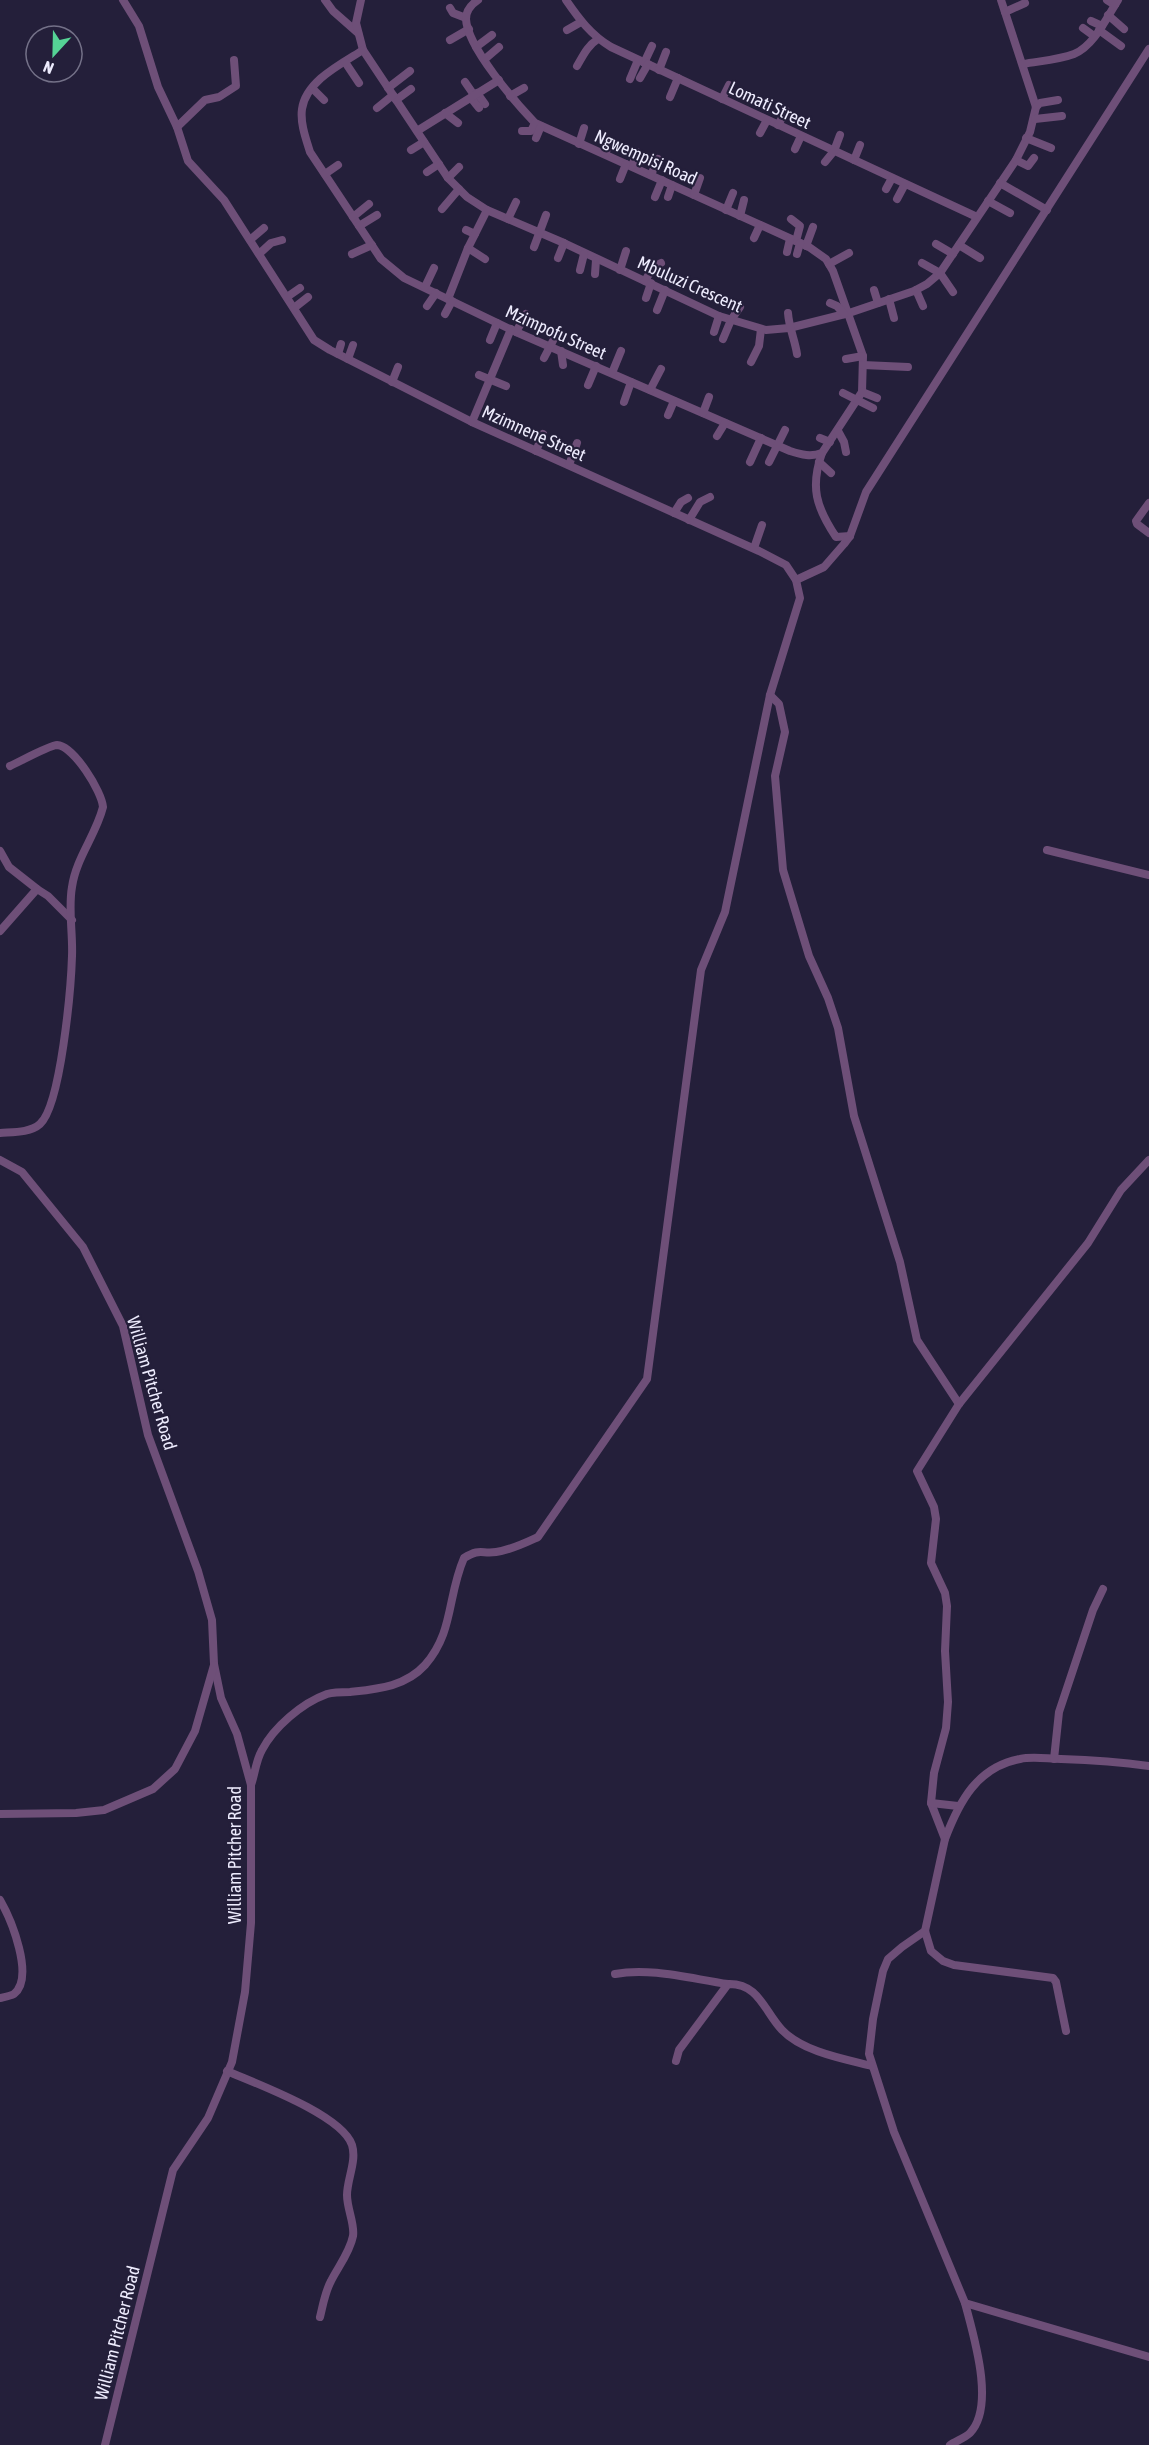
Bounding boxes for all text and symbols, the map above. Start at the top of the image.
north arrow [24,24,84,84]
text: N [41,58,56,78]
street label: Lomati Street [726,77,814,133]
street label: Ngwempisi Road [591,125,701,189]
street label: Mbuluzi Crescent [634,252,746,316]
street label: Mzimpofu Street [502,300,610,364]
street label: Mzimnene Street [479,401,589,465]
street label: William Pitcher Road [123,1314,181,1452]
street label: William Pitcher Road [224,1786,245,1924]
street label: William Pitcher Road [90,2264,144,2402]

